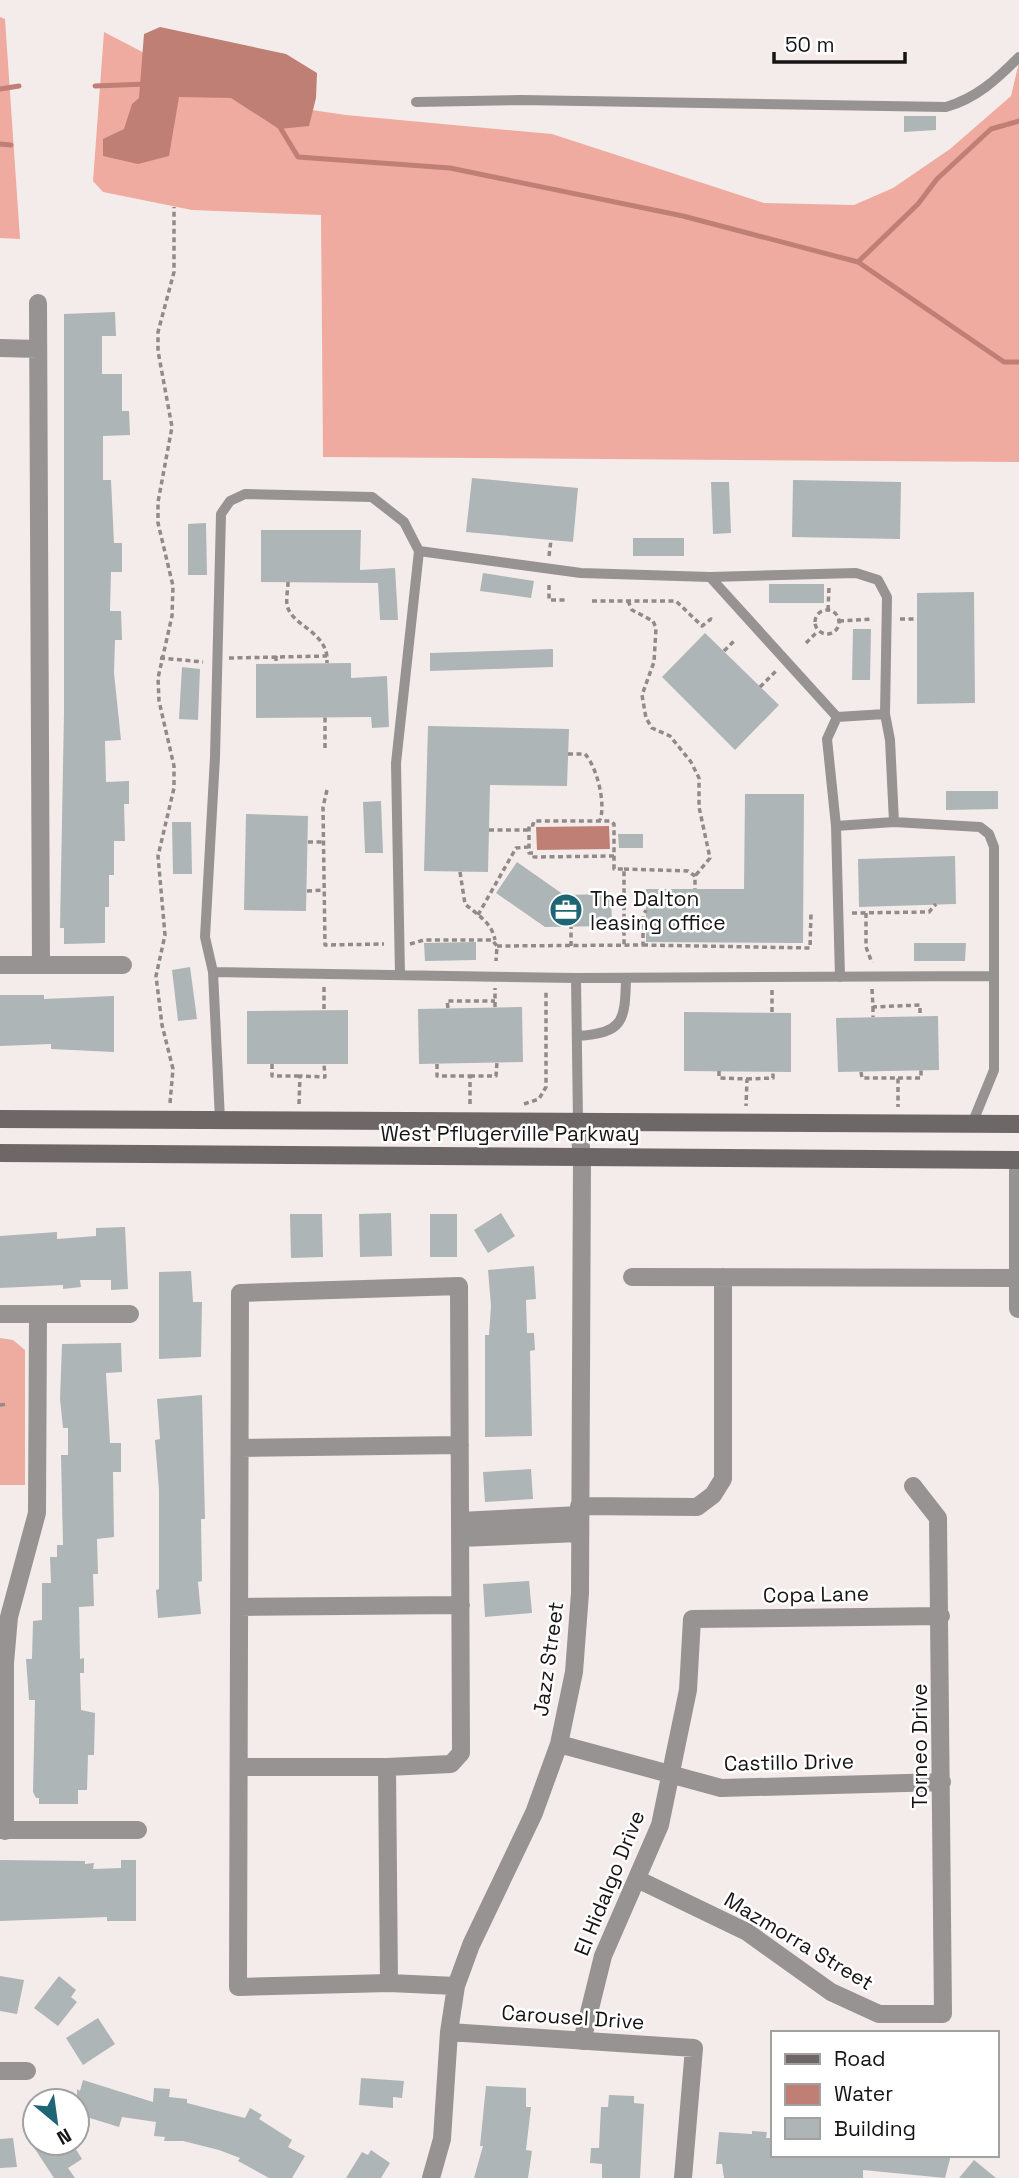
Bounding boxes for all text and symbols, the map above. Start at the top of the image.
scale bar [774,21,905,65]
text: 50 m [785,31,835,58]
place label: The Dalton leasing office [590,885,726,936]
office icon: The Dalton leasing office [547,891,585,929]
street label: West Pflugerville Parkway [380,1120,640,1147]
street label: Copa Lane [763,1580,869,1608]
street label: Jazz Street [527,1600,569,1718]
street label: Torneo Drive [906,1683,933,1809]
street label: Castillo Drive [724,1747,854,1777]
street label: El Hidalgo Drive [568,1806,650,1960]
street label: Mazmorra Street [719,1886,879,1996]
street label: Carousel Drive [501,1999,645,2035]
legend [771,2031,998,2157]
text: Road [834,2045,886,2072]
text: Water [834,2080,893,2107]
north arrow [21,2087,91,2157]
text: Building [834,2115,916,2142]
text: N [52,2122,76,2150]

